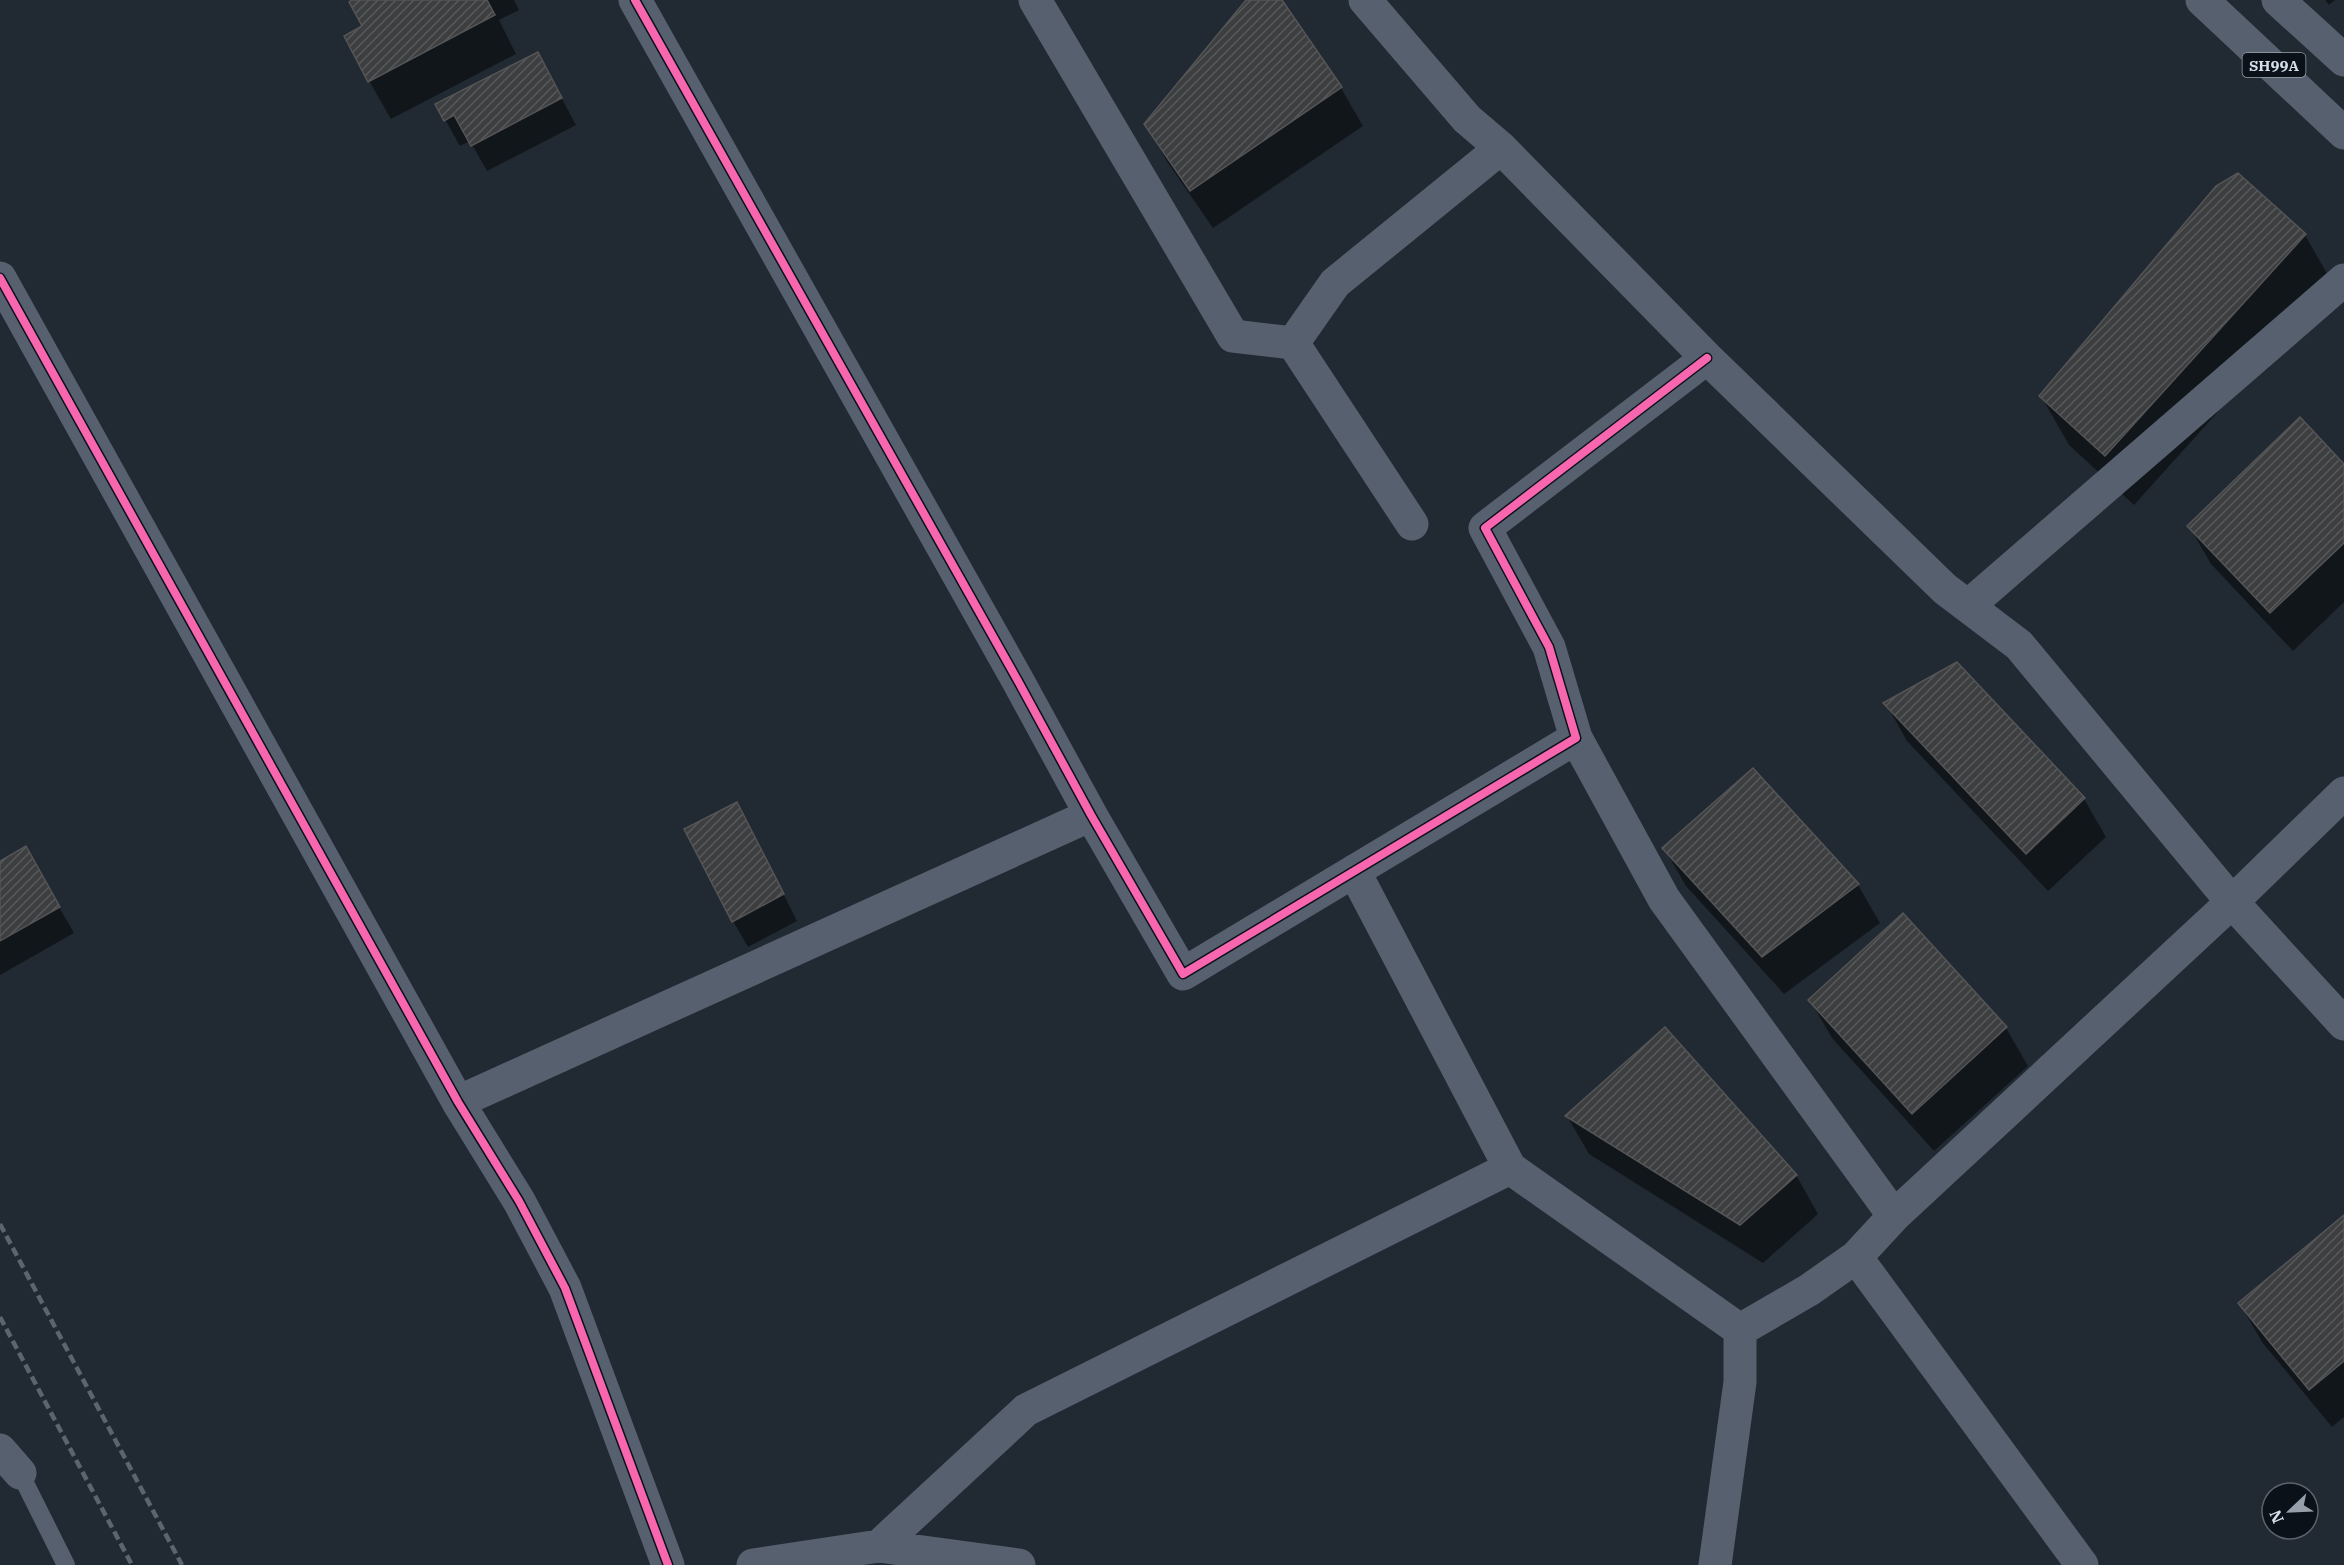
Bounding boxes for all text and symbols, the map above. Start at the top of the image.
road number: SH99A [2242,53,2306,77]
north arrow [2260,1481,2320,1541]
text: N [2265,1507,2288,1527]

